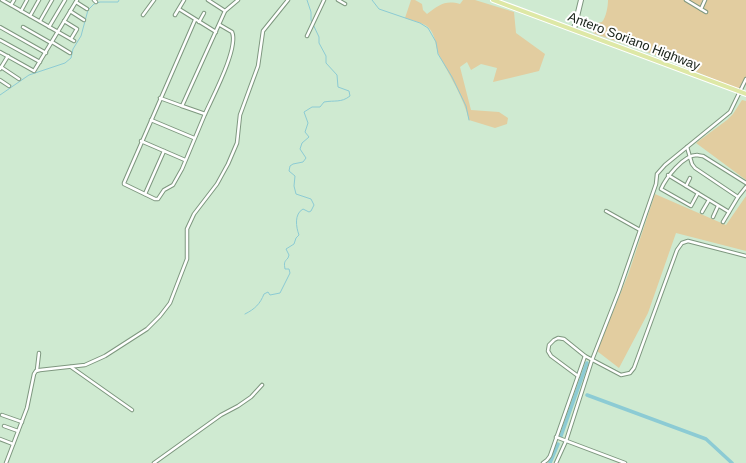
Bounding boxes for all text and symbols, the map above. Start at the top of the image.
street label: Antero Soriano Highway [566,9,703,73]

